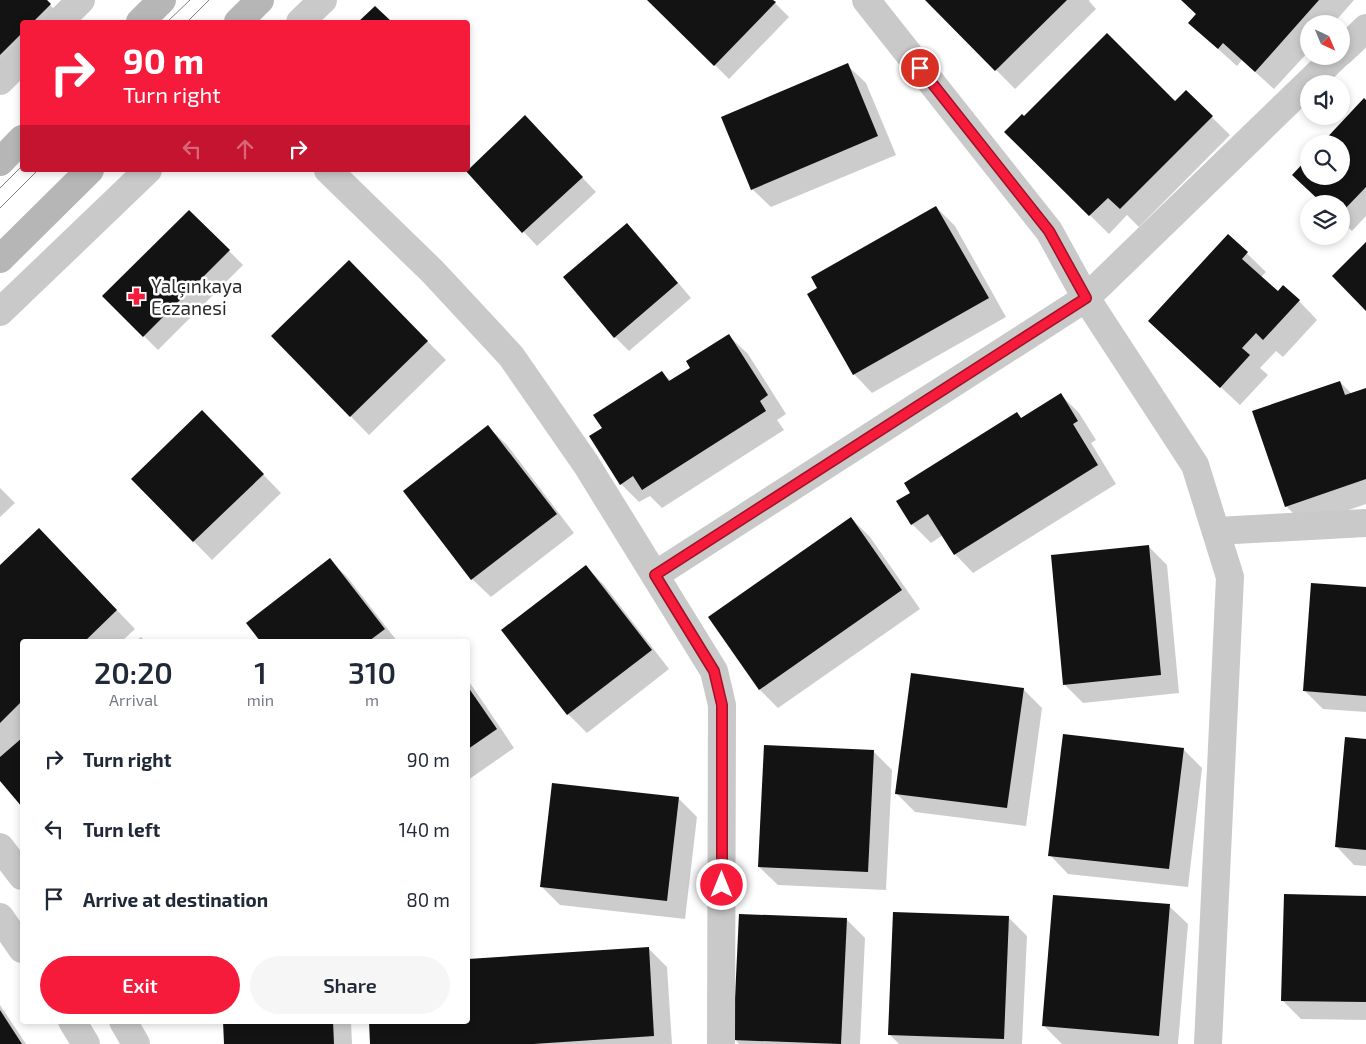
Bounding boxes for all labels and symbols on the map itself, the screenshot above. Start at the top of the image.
north arrow [1300,15,1350,65]
pin [899,47,941,89]
place label: Yalçınkaya Eczanesi [151,274,242,319]
pharmacy icon: Yalçınkaya Eczanesi [127,287,147,307]
position arrow [695,858,747,910]

